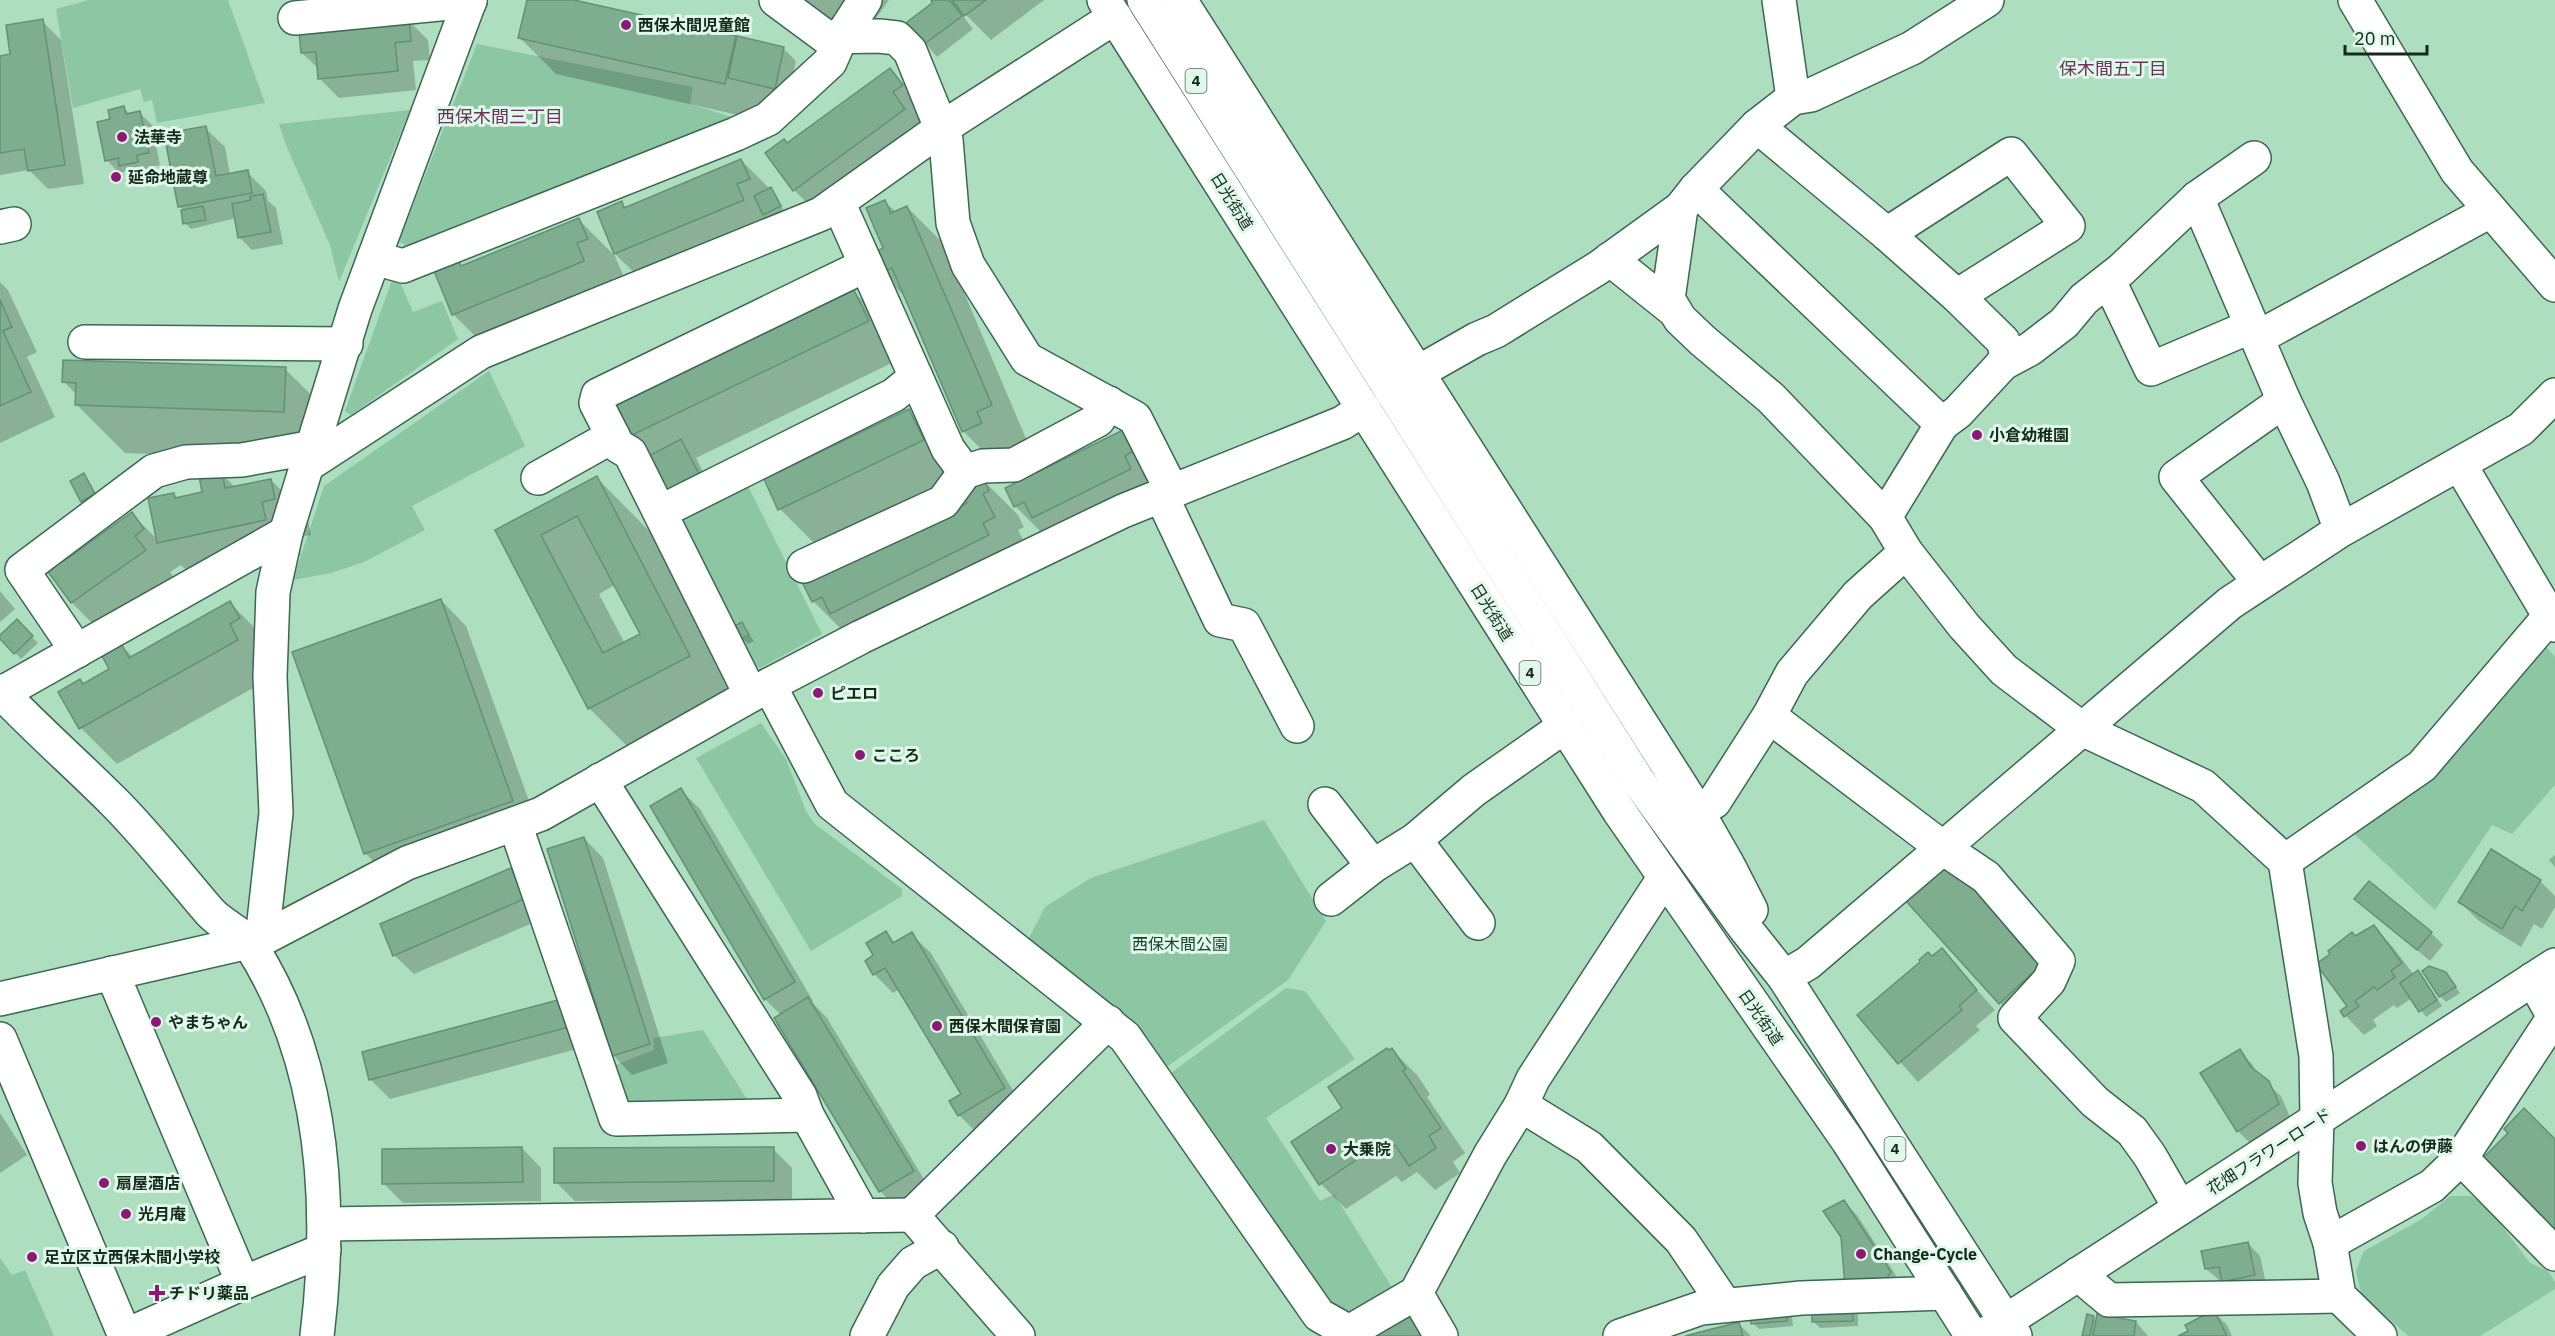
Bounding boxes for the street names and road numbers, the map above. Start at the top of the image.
road number: 4 [1186,69,1206,93]
street label: 日光街道 [1207,169,1257,233]
street label: 日光街道 [1467,580,1517,644]
road number: 4 [1520,661,1540,685]
street label: 日光街道 [1734,985,1788,1049]
street label: 花畑フラワーロード [2203,1103,2335,1199]
road number: 4 [1884,1137,1906,1161]

